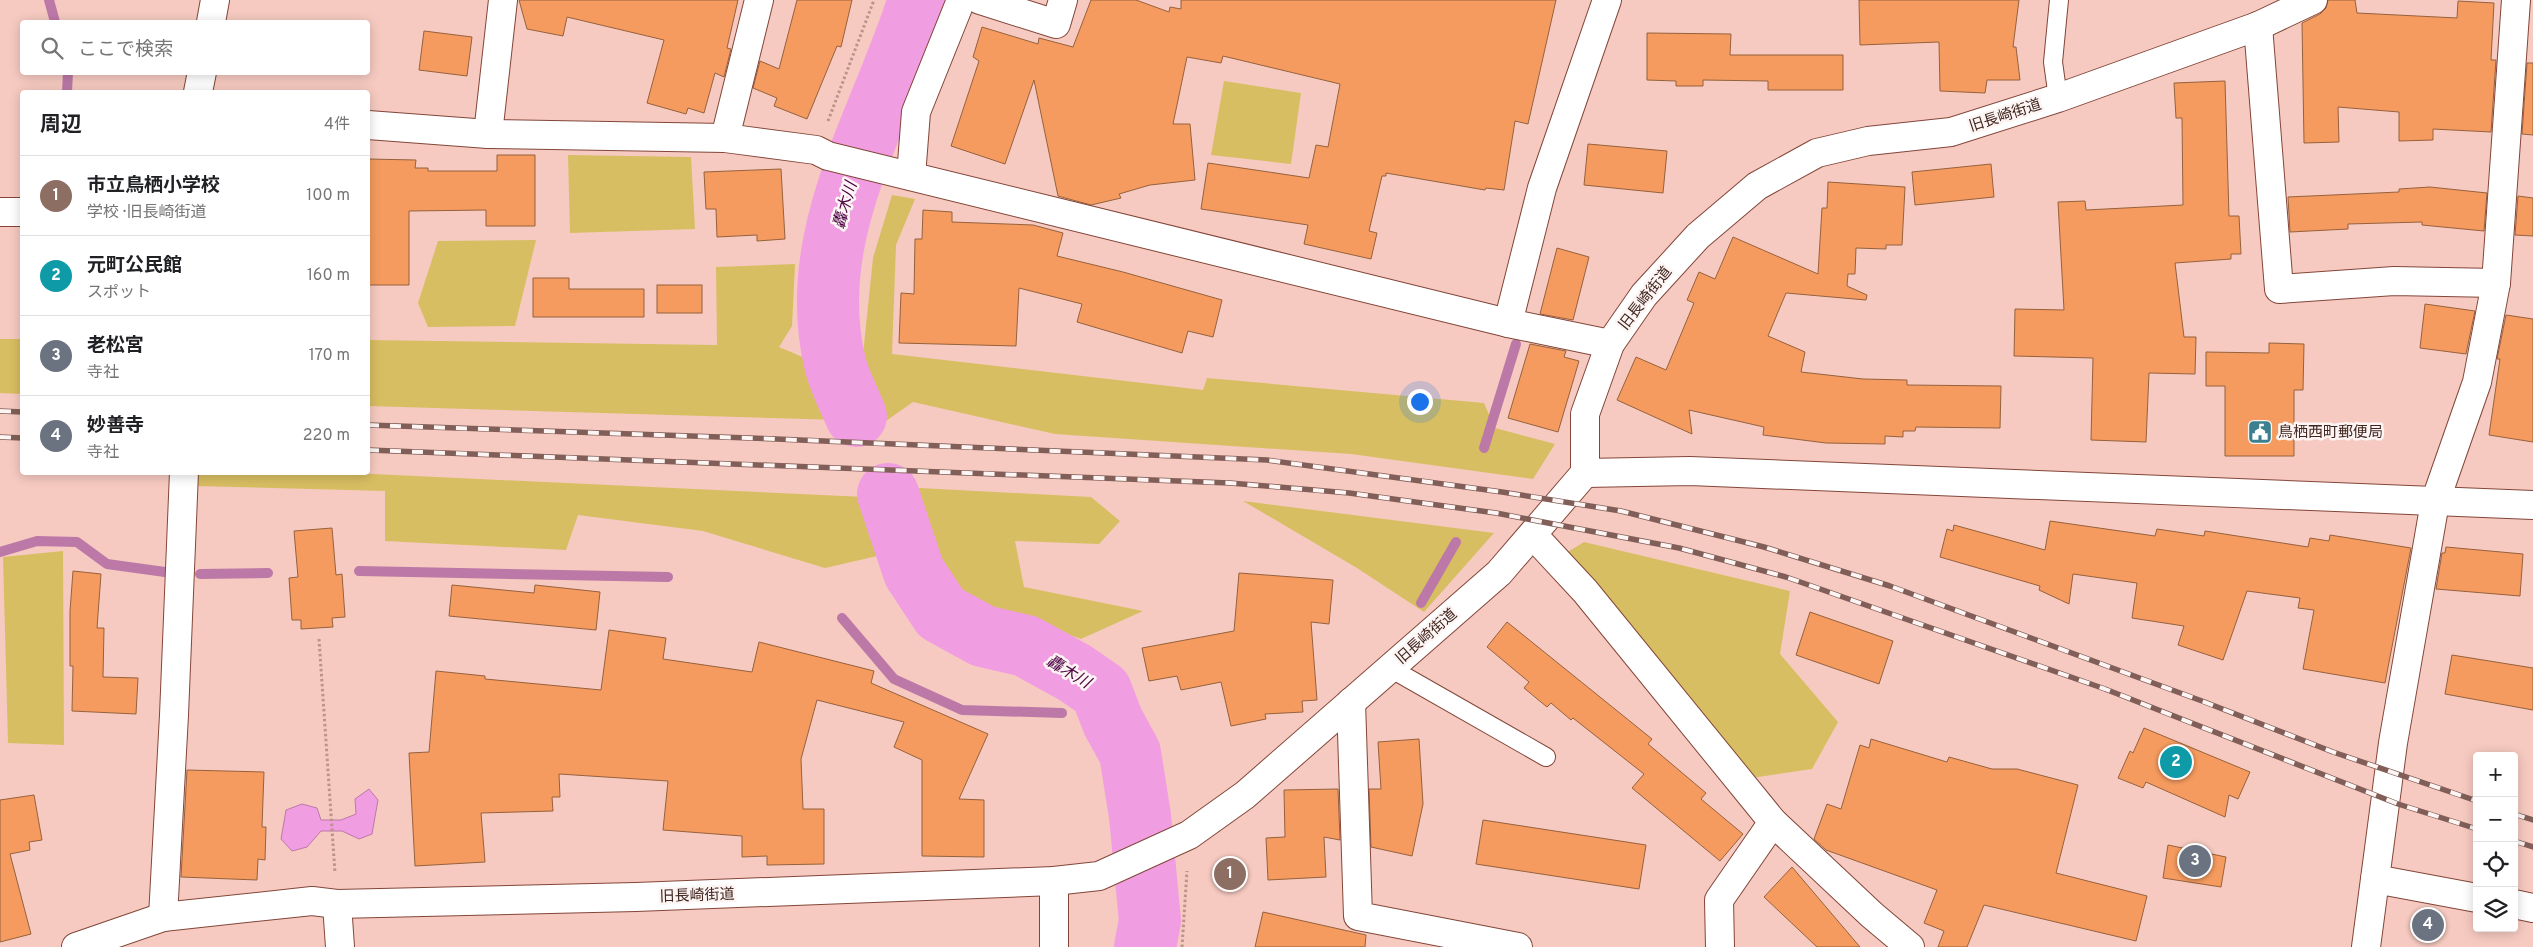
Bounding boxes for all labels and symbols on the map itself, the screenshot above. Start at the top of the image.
street label: 旧長崎街道 [1967,96,2044,137]
water label: 轟木川 [830,178,863,231]
street label: 旧長崎街道 [1616,264,1677,334]
your location [1407,389,1433,415]
public building icon: 鳥栖西町郵便局 [2247,419,2273,445]
place label: 鳥栖西町郵便局 [2278,424,2383,443]
street label: 旧長崎街道 [1392,605,1462,669]
water label: 轟木川 [1042,652,1095,695]
pin: 2 [2160,743,2192,781]
pin: 3 [2179,842,2211,880]
pin: 1 [1214,855,1246,893]
street label: 旧長崎街道 [659,886,735,907]
pin: 4 [2412,906,2444,944]

